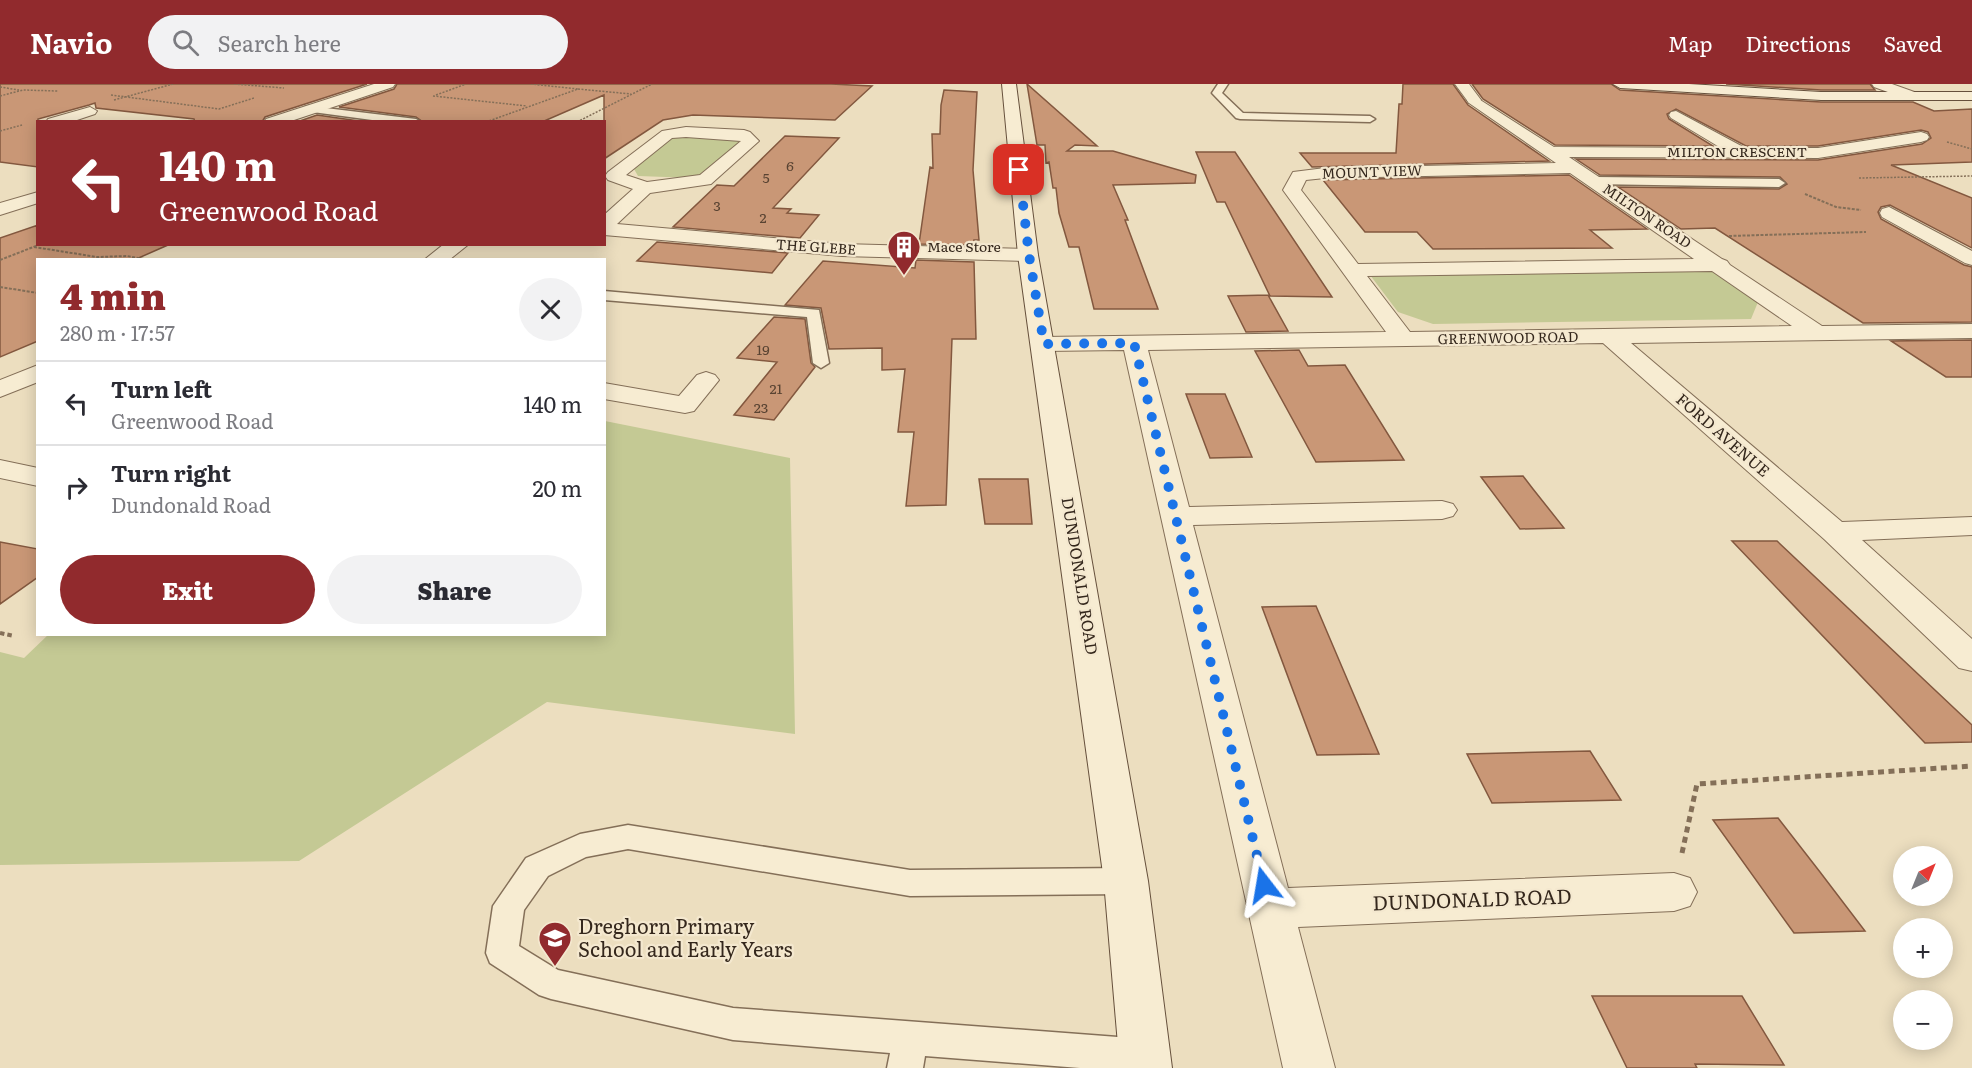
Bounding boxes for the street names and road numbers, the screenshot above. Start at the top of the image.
street label: MILTON CRESCENT [1667,141,1807,161]
street label: MOUNT VIEW [1321,159,1423,183]
street label: MILTON ROAD [1599,178,1696,252]
street label: THE GLEBE [775,233,857,259]
street label: GREENWOOD ROAD [1438,326,1579,348]
street label: FORD AVENUE [1671,387,1776,482]
street label: DUNDONALD ROAD [1057,495,1105,656]
street label: DUNDONALD ROAD [1372,880,1572,916]

